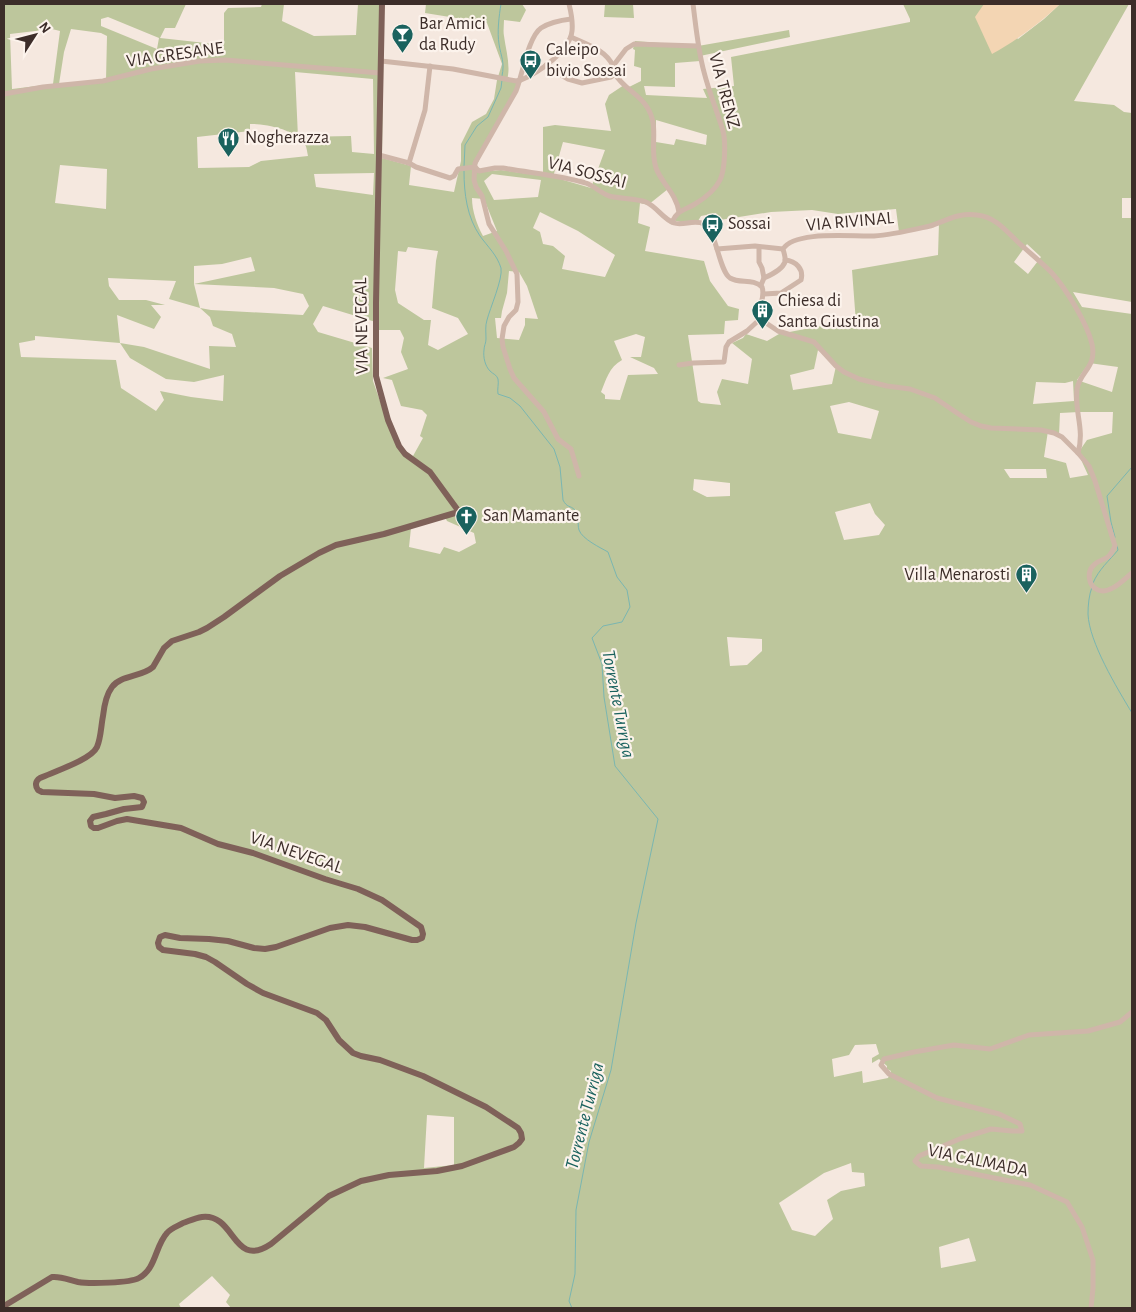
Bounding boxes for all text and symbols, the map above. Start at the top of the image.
north arrow [10,10,60,60]
place label: Bar Amici da Rudy [419,15,486,54]
text: N [36,20,53,36]
bar icon: Bar Amici da Rudy [391,22,415,53]
street label: VIA GRESANE [125,39,225,71]
place label: Caleipo bivio Sossai [546,41,626,80]
bus stop icon: Caleipo bivio Sossai [518,48,542,79]
street label: VIA TRENZ [705,51,743,131]
restaurant icon: Nogherazza [217,126,241,157]
place label: Nogherazza [245,129,329,147]
street label: VIA SOSSAI [546,154,628,192]
street label: VIA RIVINAL [805,209,895,235]
bus stop icon: Sossai [700,212,724,243]
place label: Sossai [728,215,771,233]
street label: VIA NEVEGAL [352,277,372,374]
place label: Chiesa di Santa Giustina [778,292,879,331]
building icon: Chiesa di Santa Giustina [750,299,774,330]
church icon: San Mamante [455,504,479,535]
place label: San Mamante [483,507,579,525]
building icon: Villa Menarosti [1014,563,1038,594]
place label: Villa Menarosti [904,566,1010,584]
water label: Torrente Turriga [598,648,638,760]
street label: VIA NEVEGAL [247,829,345,877]
water label: Torrente Turriga [563,1061,607,1171]
street label: VIA CALMADA [926,1142,1030,1181]

